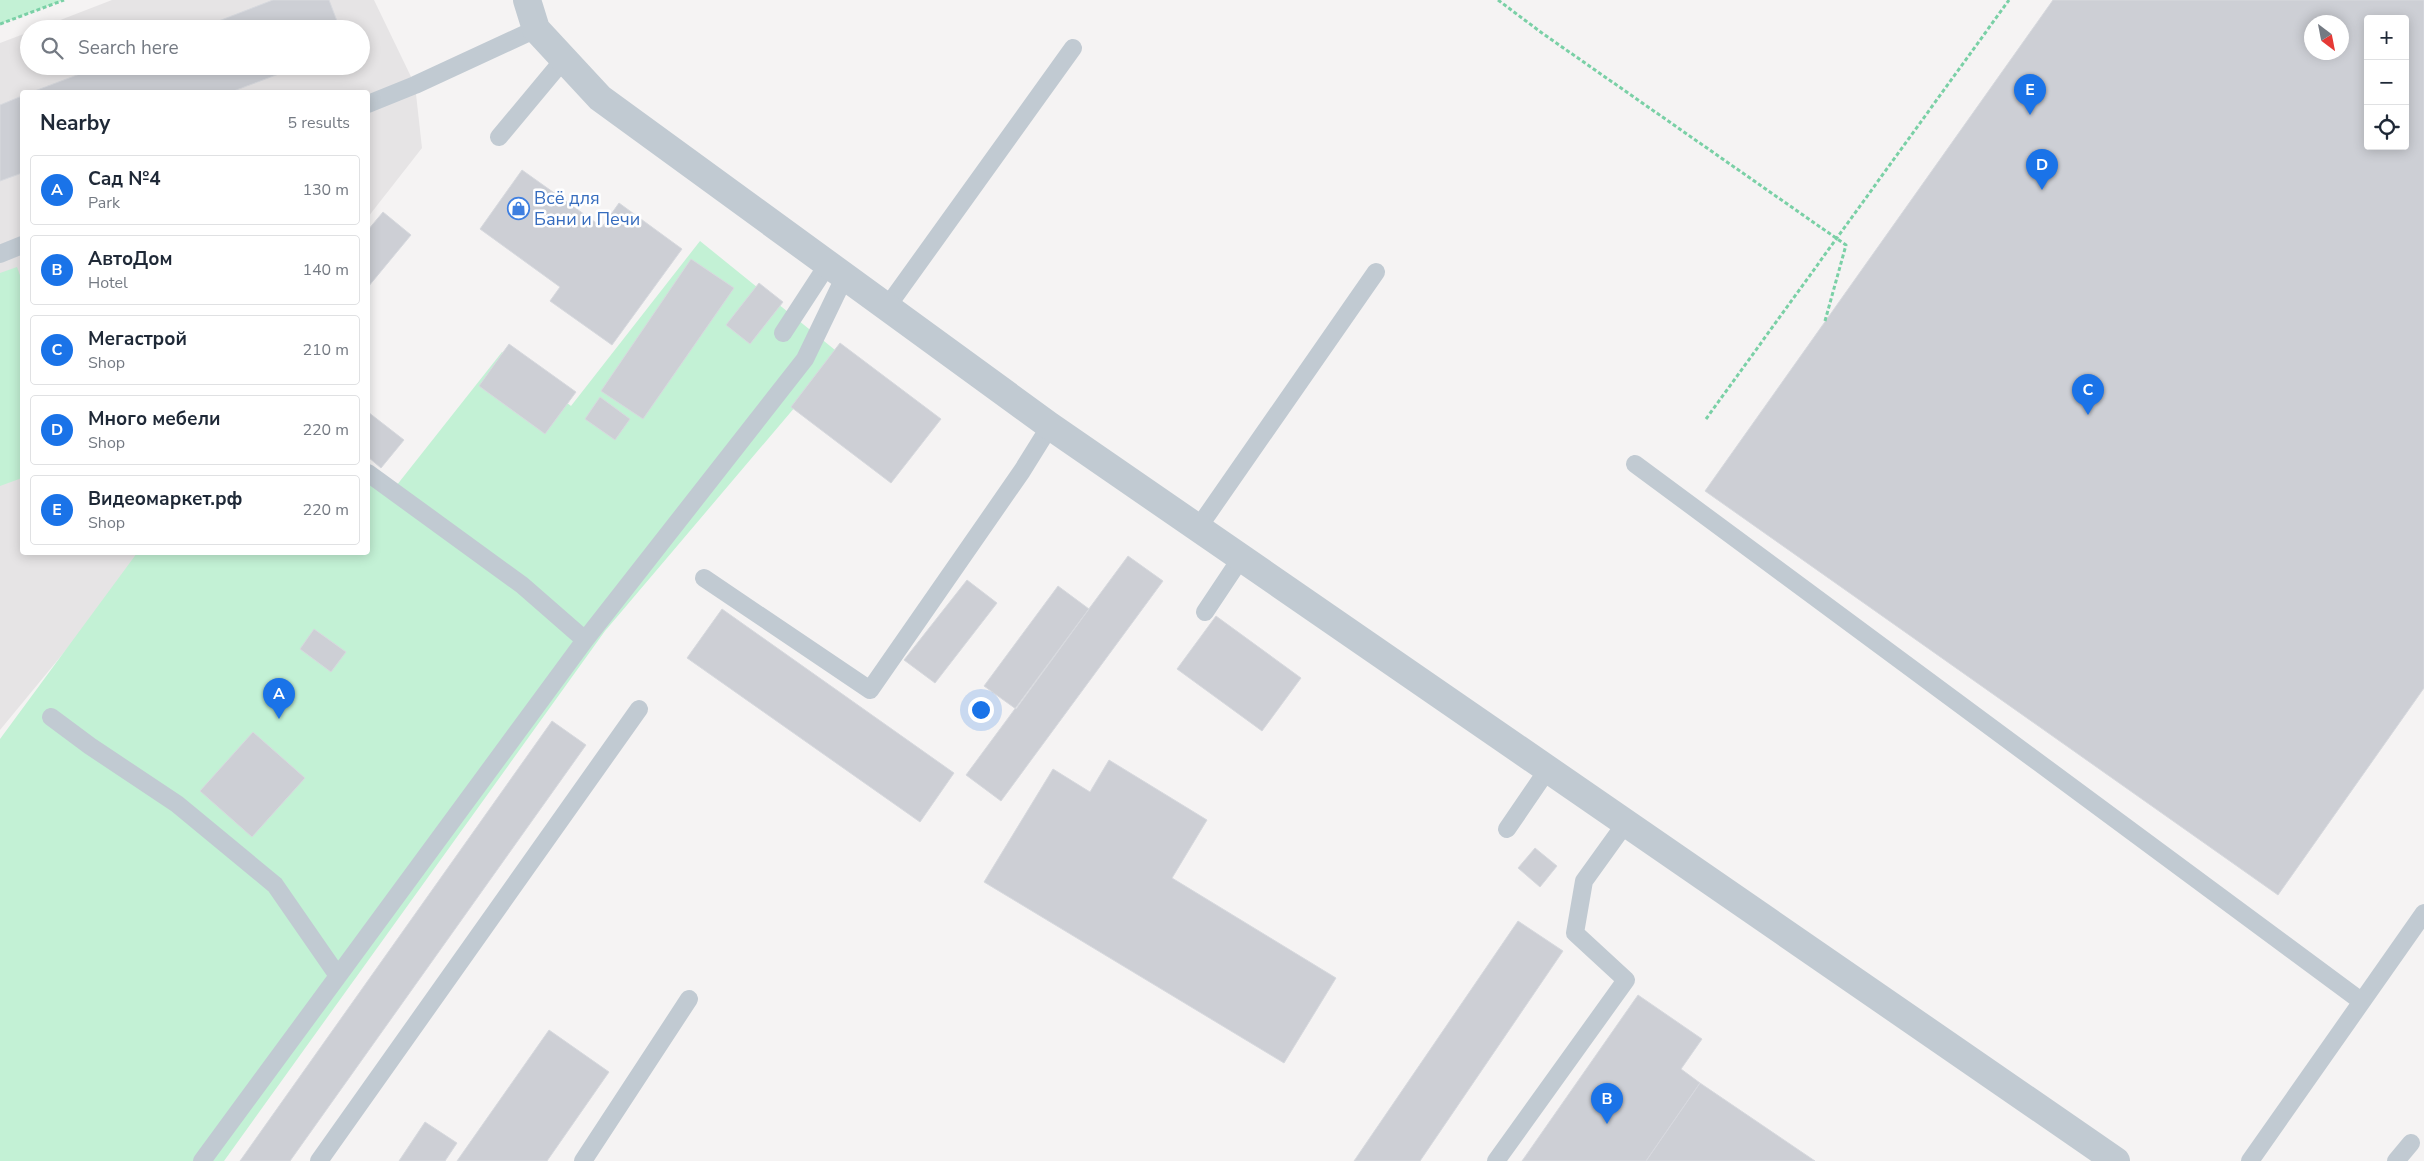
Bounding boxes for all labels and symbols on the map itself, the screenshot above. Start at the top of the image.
north arrow [2304,15,2349,60]
pin: E [2014,74,2046,115]
pin: D [2026,149,2058,190]
place label: Всё для Бани и Печи [534,186,640,231]
shop icon: Всё для Бани и Печи [506,196,530,220]
pin: C [2072,374,2104,415]
pin: A [263,678,295,719]
your location [968,697,994,723]
pin: B [1591,1083,1623,1124]

